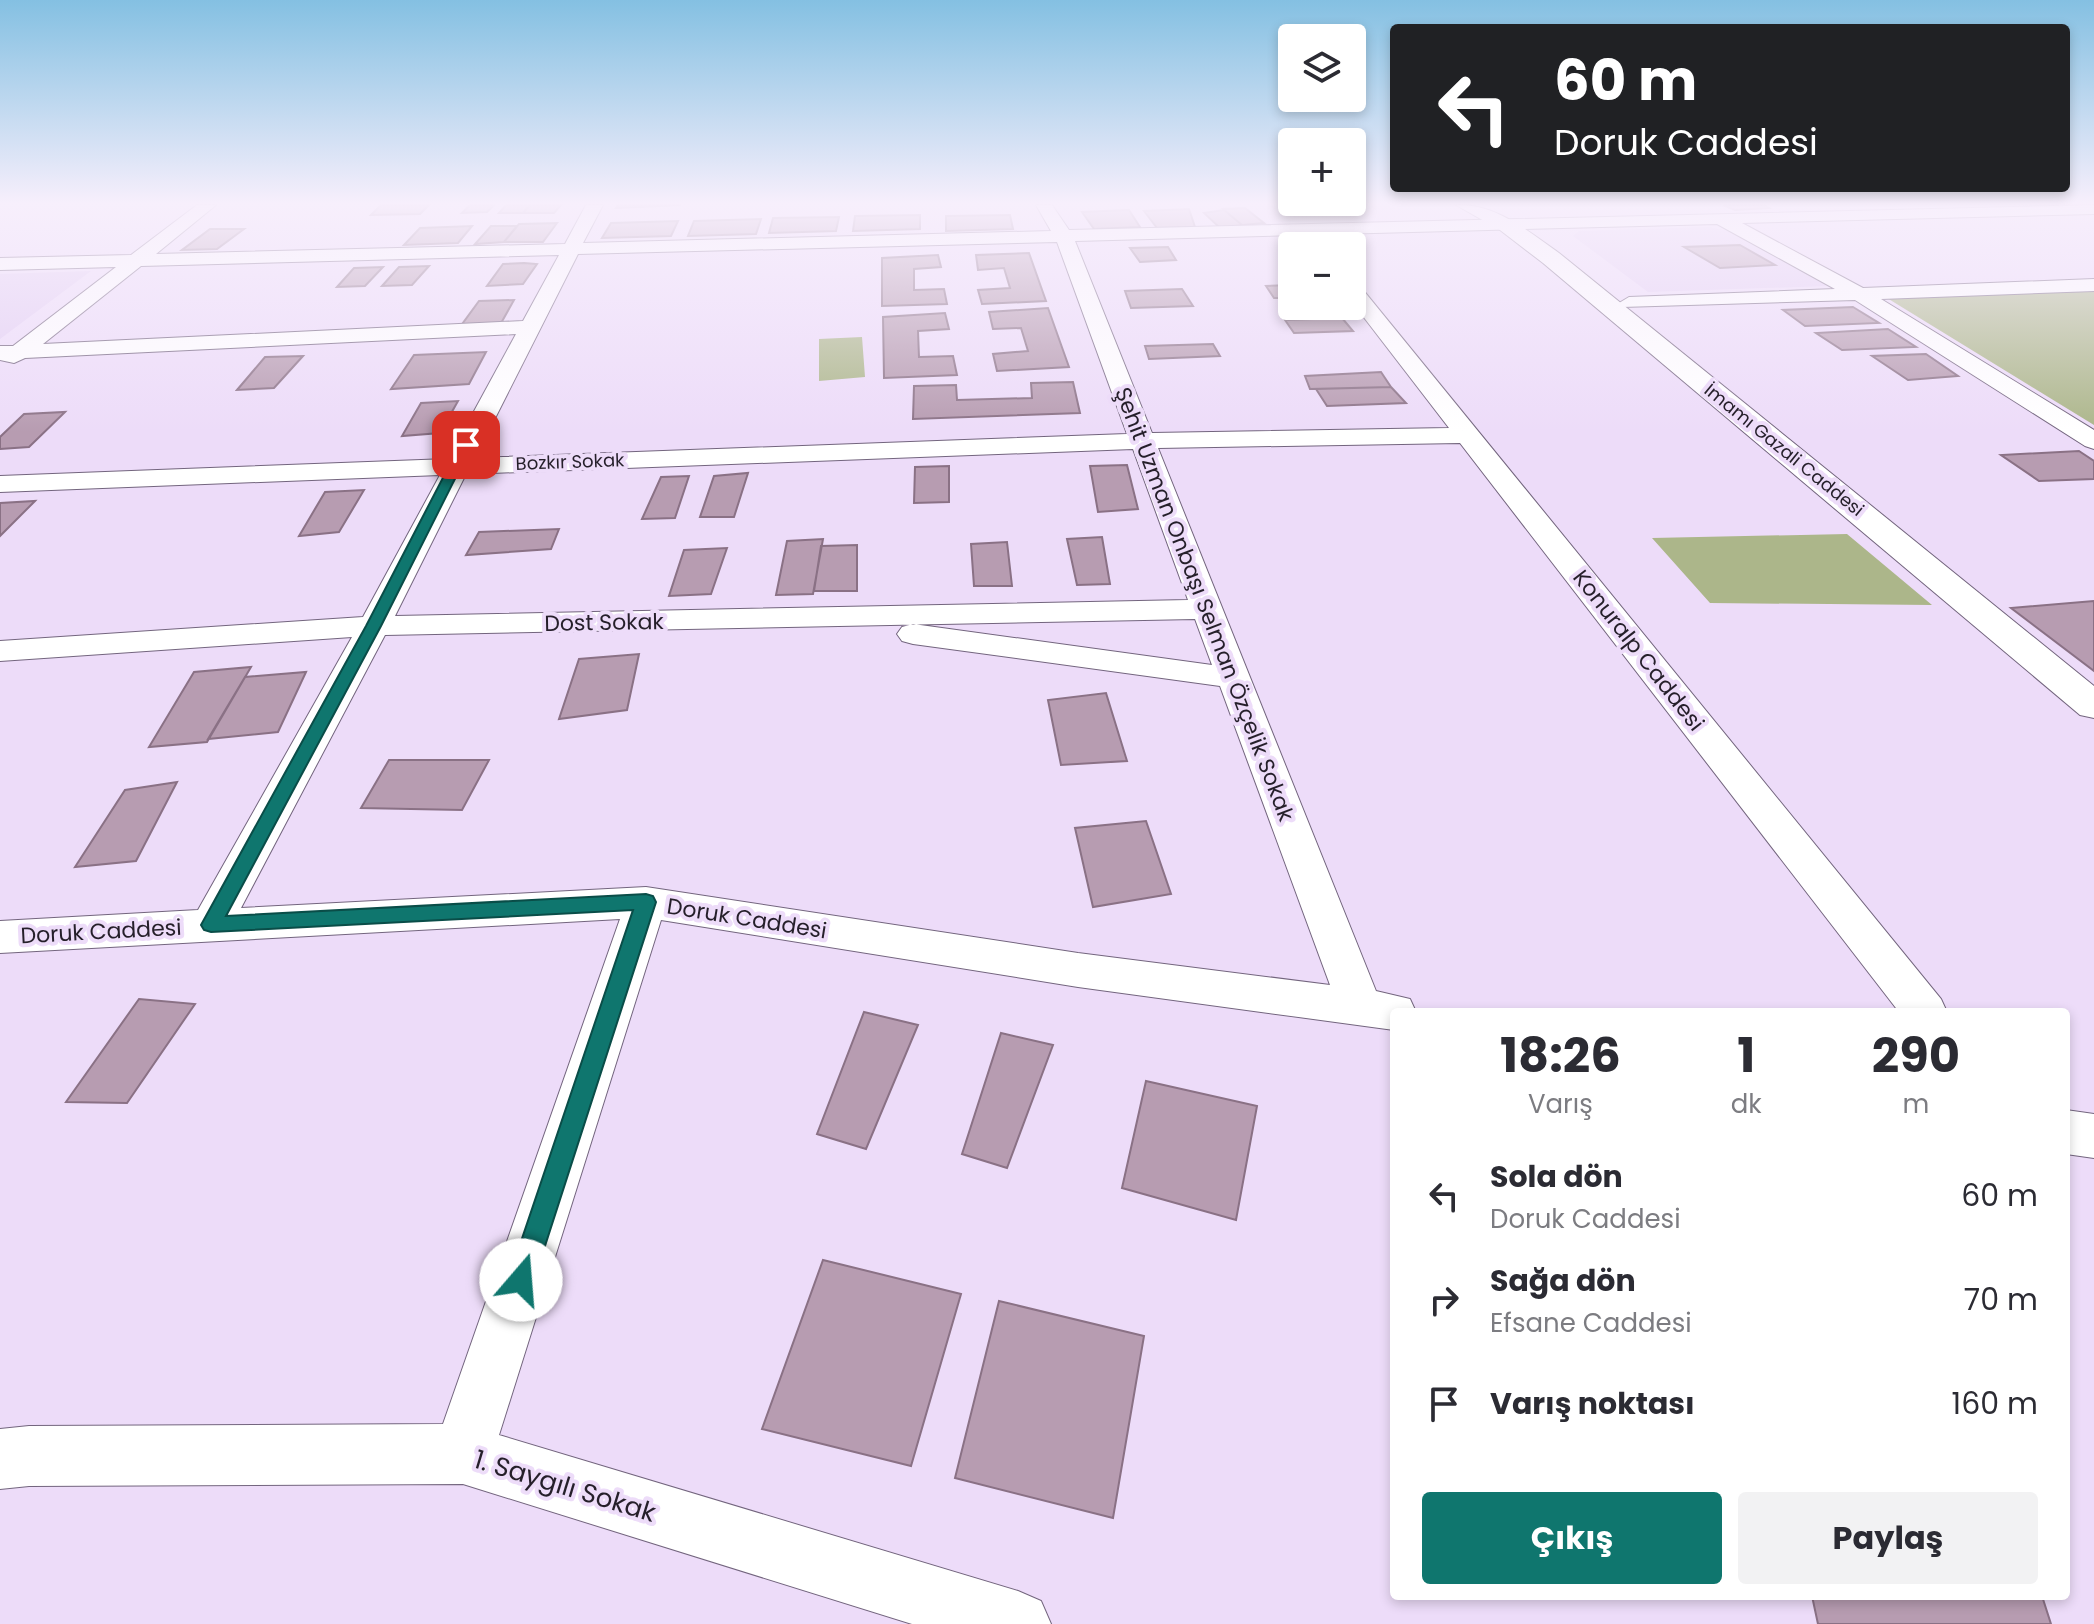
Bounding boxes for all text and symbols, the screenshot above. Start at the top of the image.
map controls [1278,24,1366,320]
button: layers [1278,24,1366,112]
text: 60 m [1554,41,1697,120]
icon: left [1422,56,1526,160]
text: Doruk Caddesi [1554,117,1818,168]
button: + [1278,128,1366,216]
button: − [1278,232,1366,320]
street label: İmamı Gazali Caddesi [1699,377,1869,522]
street label: Şehit Uzman Onbaşı Selman Özçelik Sokak [1107,383,1302,826]
pin [432,411,500,479]
icon: arrive [444,423,488,467]
street label: Bozkır Sokak [515,447,625,476]
street label: Konuralp Caddesi [1566,563,1711,737]
street label: Dost Sokak [544,606,665,639]
street label: Doruk Caddesi [665,891,829,946]
street label: Doruk Caddesi [20,912,182,951]
text: 18:26 [1500,1022,1621,1089]
text: 1 [1737,1022,1755,1089]
text: 290 [1872,1022,1960,1089]
text: Varış [1528,1086,1593,1122]
text: dk [1731,1086,1762,1122]
text: m [1902,1086,1929,1122]
text: Sola dön [1490,1155,1623,1198]
icon: left [1422,1174,1466,1218]
text: 60 m [1961,1174,2038,1217]
text: Doruk Caddesi [1490,1201,1681,1237]
position arrow [479,1238,563,1322]
text: Sağa dön [1490,1259,1636,1302]
icon: right [1422,1278,1466,1322]
text: 70 m [1964,1278,2038,1321]
text: Efsane Caddesi [1490,1305,1692,1341]
icon: arrive [1422,1382,1466,1426]
text: Varış noktası [1490,1382,1695,1425]
text: 160 m [1952,1382,2038,1425]
street label: 1. Saygılı Sokak [470,1441,661,1531]
button: Çıkış [1422,1492,1722,1584]
button: Paylaş [1738,1492,2038,1584]

